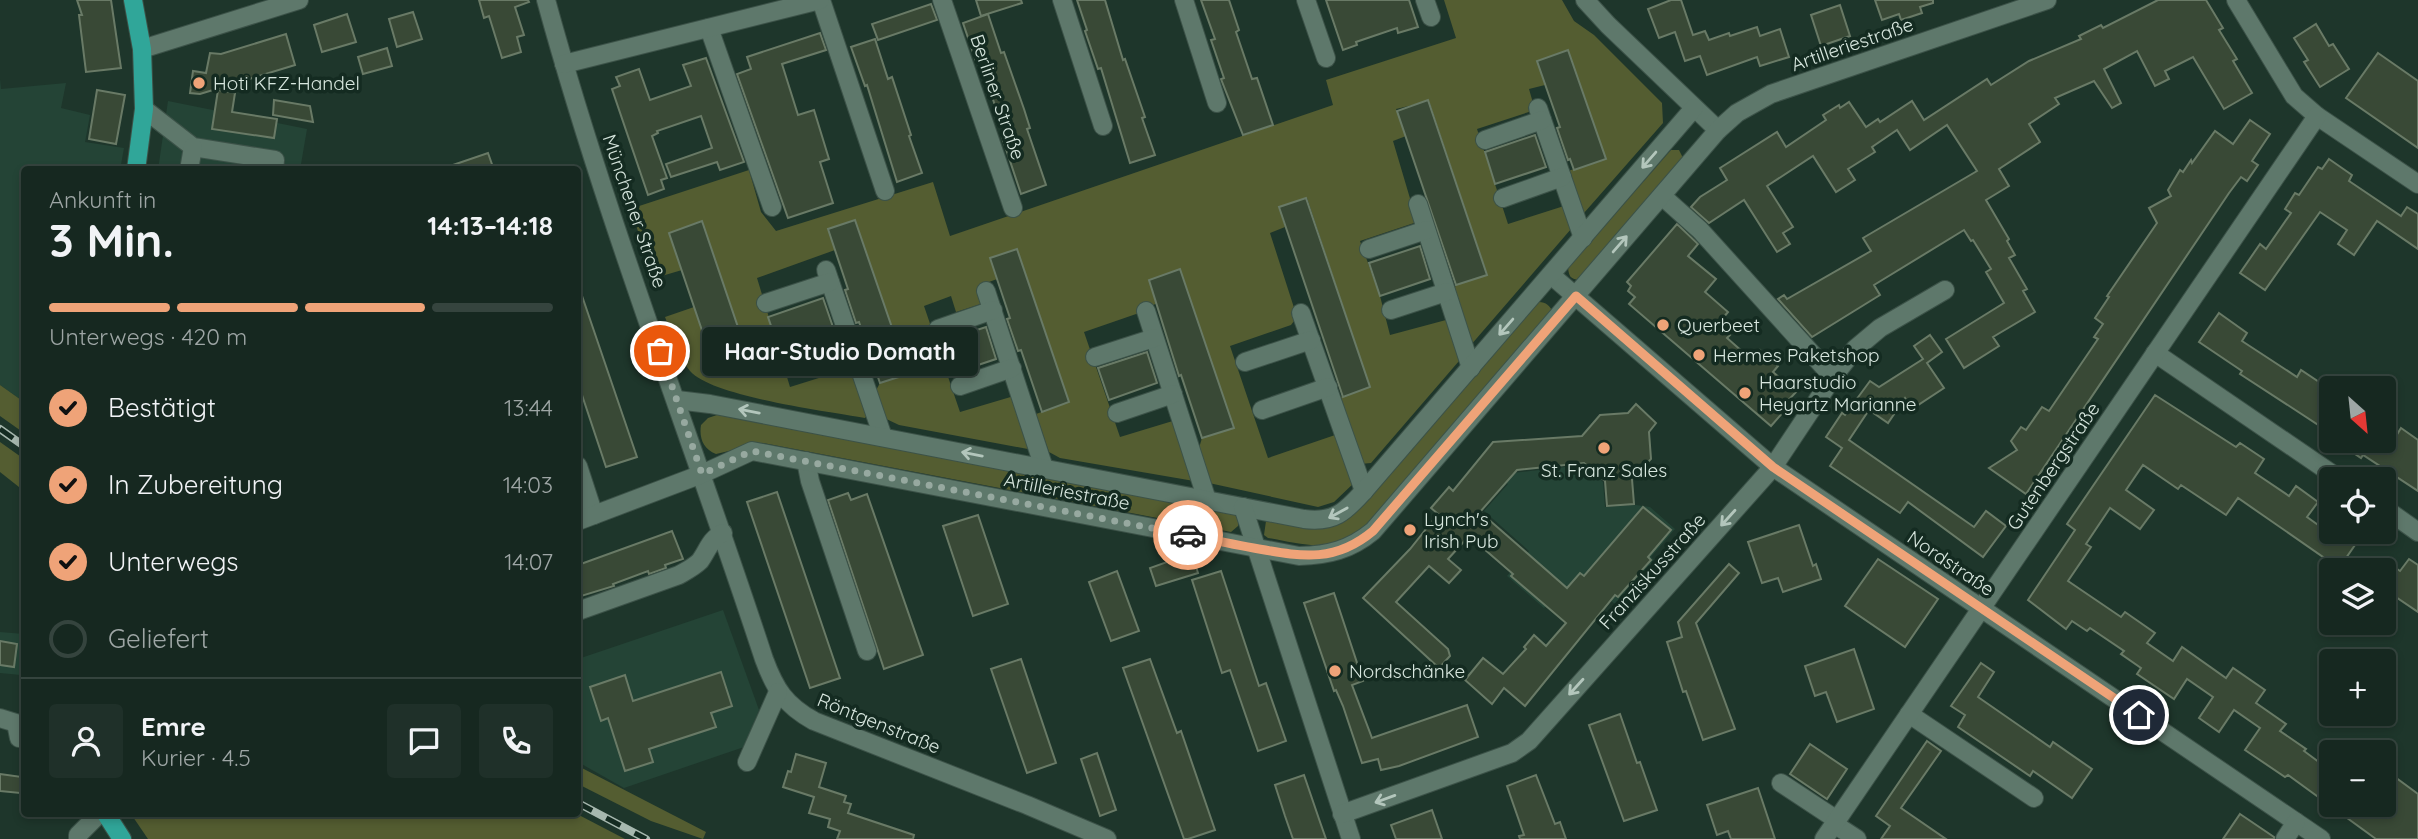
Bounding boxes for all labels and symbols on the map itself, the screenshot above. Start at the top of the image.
street label: Artilleriestraße [1788,12,1916,76]
street label: Berliner Straße [965,31,1031,163]
place label: Hoti KFZ-Handel [213,71,360,95]
marker: Hoti KFZ-Handel [191,75,207,91]
street label: Münchener Straße [597,131,673,291]
one-way arrow [1641,151,1657,169]
one-way arrow [1612,236,1628,254]
place label: Querbeet [1677,313,1760,337]
marker: Querbeet [1655,317,1671,333]
one-way arrow [1498,318,1514,336]
pin [630,321,690,381]
callout: Haar-Studio Domath [702,326,978,376]
place label: Hermes Paketshop [1713,343,1880,367]
marker: Hermes Paketshop [1691,347,1707,363]
place label: Haarstudio Heyartz Marianne [1759,370,1917,416]
north arrow [2319,376,2396,453]
marker: Haarstudio Heyartz Marianne [1737,385,1753,401]
street label: Gutenbergstraße [2001,397,2105,535]
one-way arrow [738,404,760,417]
marker: St. Franz Sales [1596,440,1612,456]
one-way arrow [961,447,984,461]
place label: St. Franz Sales [1541,458,1667,482]
street label: Artilleriestraße [1002,467,1132,515]
courier [1153,500,1223,570]
one-way arrow [1329,506,1349,520]
place label: Lynch's Irish Pub [1424,507,1499,553]
street label: Franziskusstraße [1593,508,1711,634]
one-way arrow [1720,509,1736,527]
marker: Lynch's Irish Pub [1402,522,1418,538]
street label: Nordstraße [1903,525,1999,601]
place label: Nordschänke [1349,659,1465,683]
marker: Nordschänke [1327,663,1343,679]
one-way arrow [1569,678,1585,696]
pin [2109,685,2169,745]
street label: Röntgenstraße [814,687,944,759]
one-way arrow [1374,793,1396,806]

